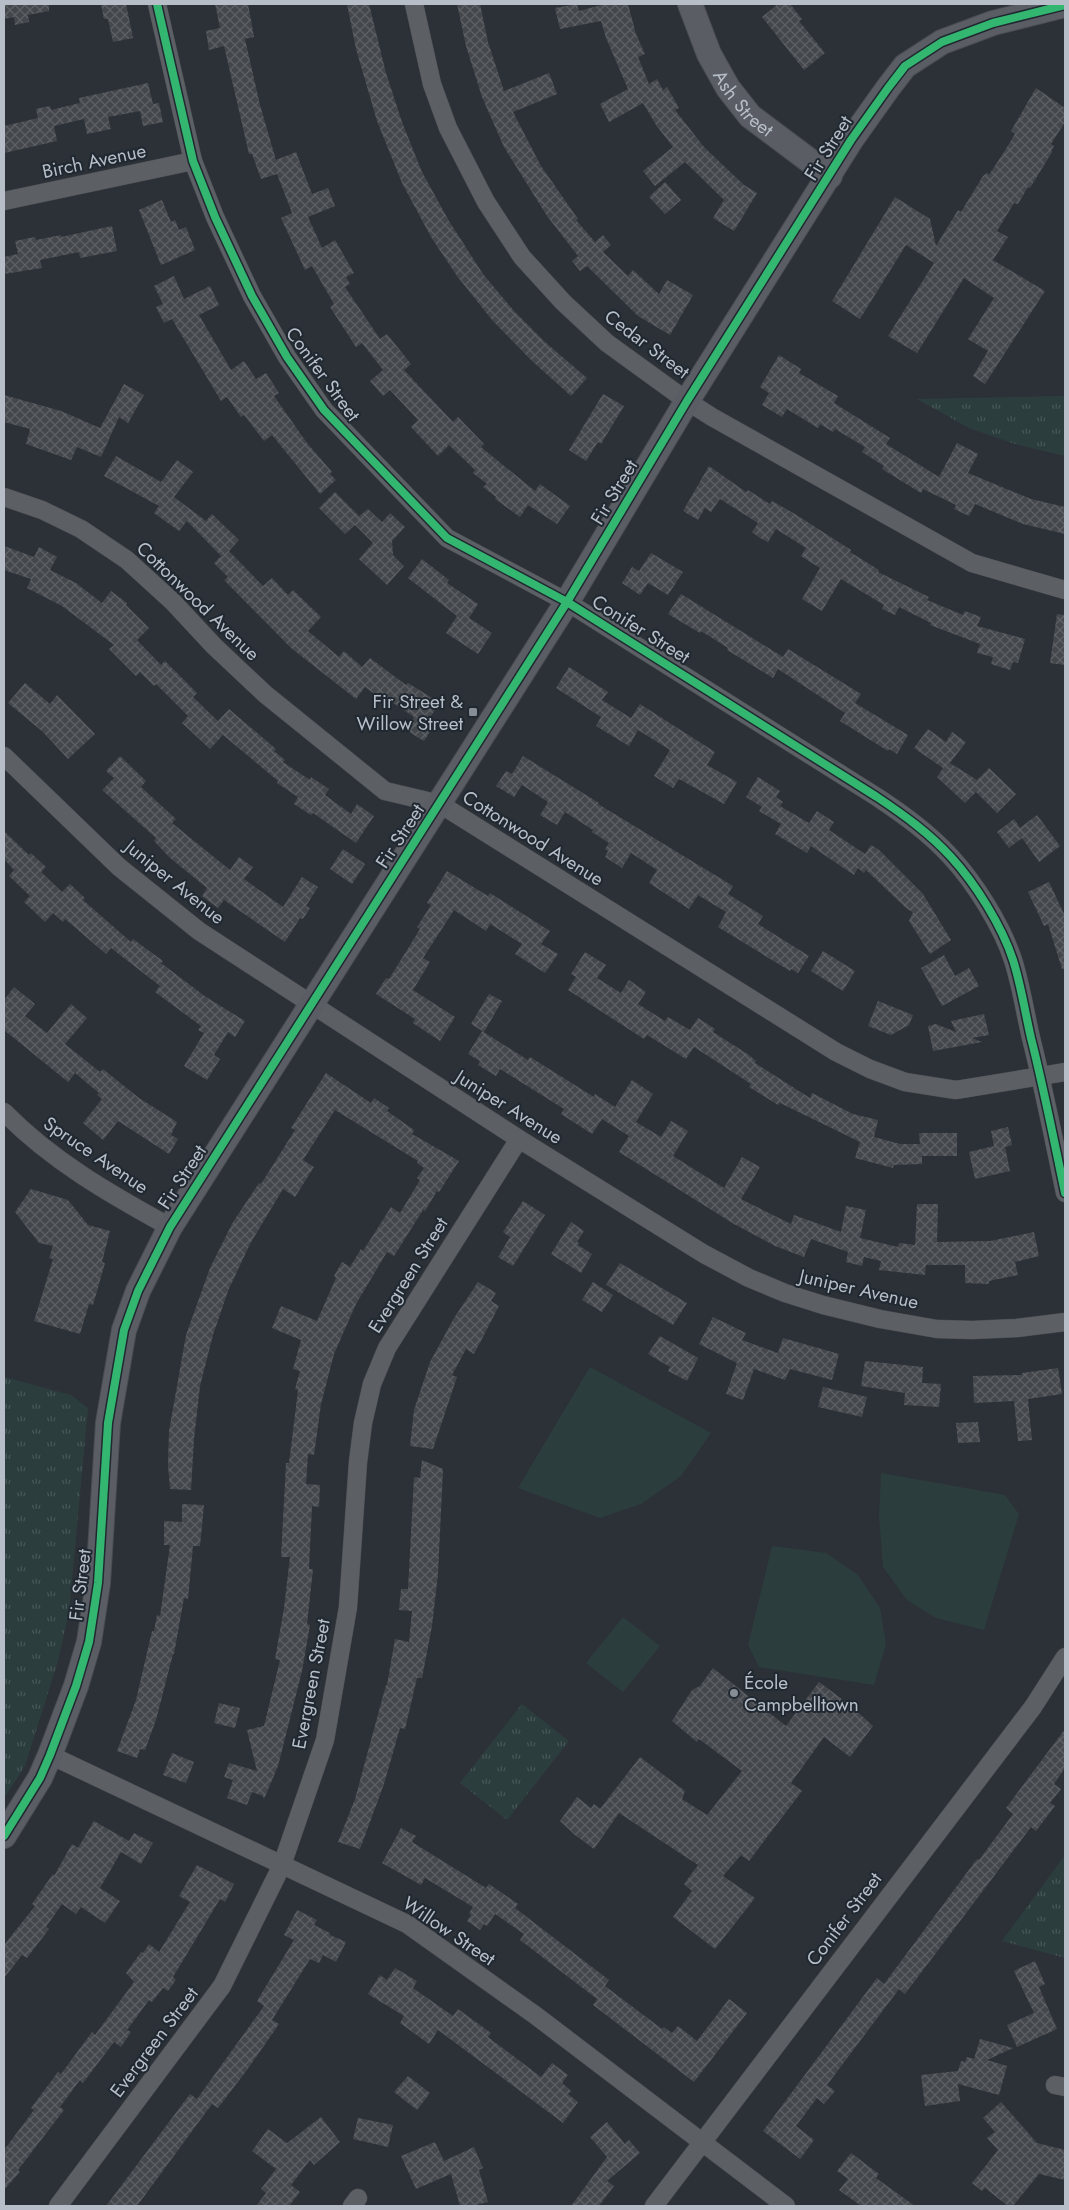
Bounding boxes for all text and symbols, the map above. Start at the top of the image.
street label: Ash Street [707,65,780,143]
street label: Fir Street [797,110,859,186]
street label: Birch Avenue [39,137,149,185]
street label: Cedar Street [599,303,696,385]
street label: Conifer Street [279,321,367,427]
street label: Fir Street [584,454,644,530]
street label: Cottonwood Avenue [130,535,266,667]
street label: Conifer Street [587,588,696,670]
place label: Fir Street & Willow Street [356,688,463,737]
marker: Fir Street & Willow Street [467,706,479,718]
street label: Cottonwood Avenue [457,784,609,892]
street label: Fir Street [369,798,431,874]
street label: Juniper Avenue [117,831,231,931]
street label: Juniper Avenue [448,1062,568,1151]
street label: Spruce Avenue [38,1110,154,1200]
street label: Fir Street [151,1139,213,1215]
street label: Evergreen Street [362,1211,455,1338]
street label: Juniper Avenue [794,1262,921,1316]
street label: Fir Street [62,1547,98,1622]
street label: Evergreen Street [285,1616,337,1751]
place label: École Campbelltown [744,1669,859,1718]
marker: École Campbelltown [728,1687,740,1699]
street label: Conifer Street [800,1866,888,1971]
street label: Willow Street [397,1890,501,1972]
street label: Evergreen Street [103,1981,205,2103]

